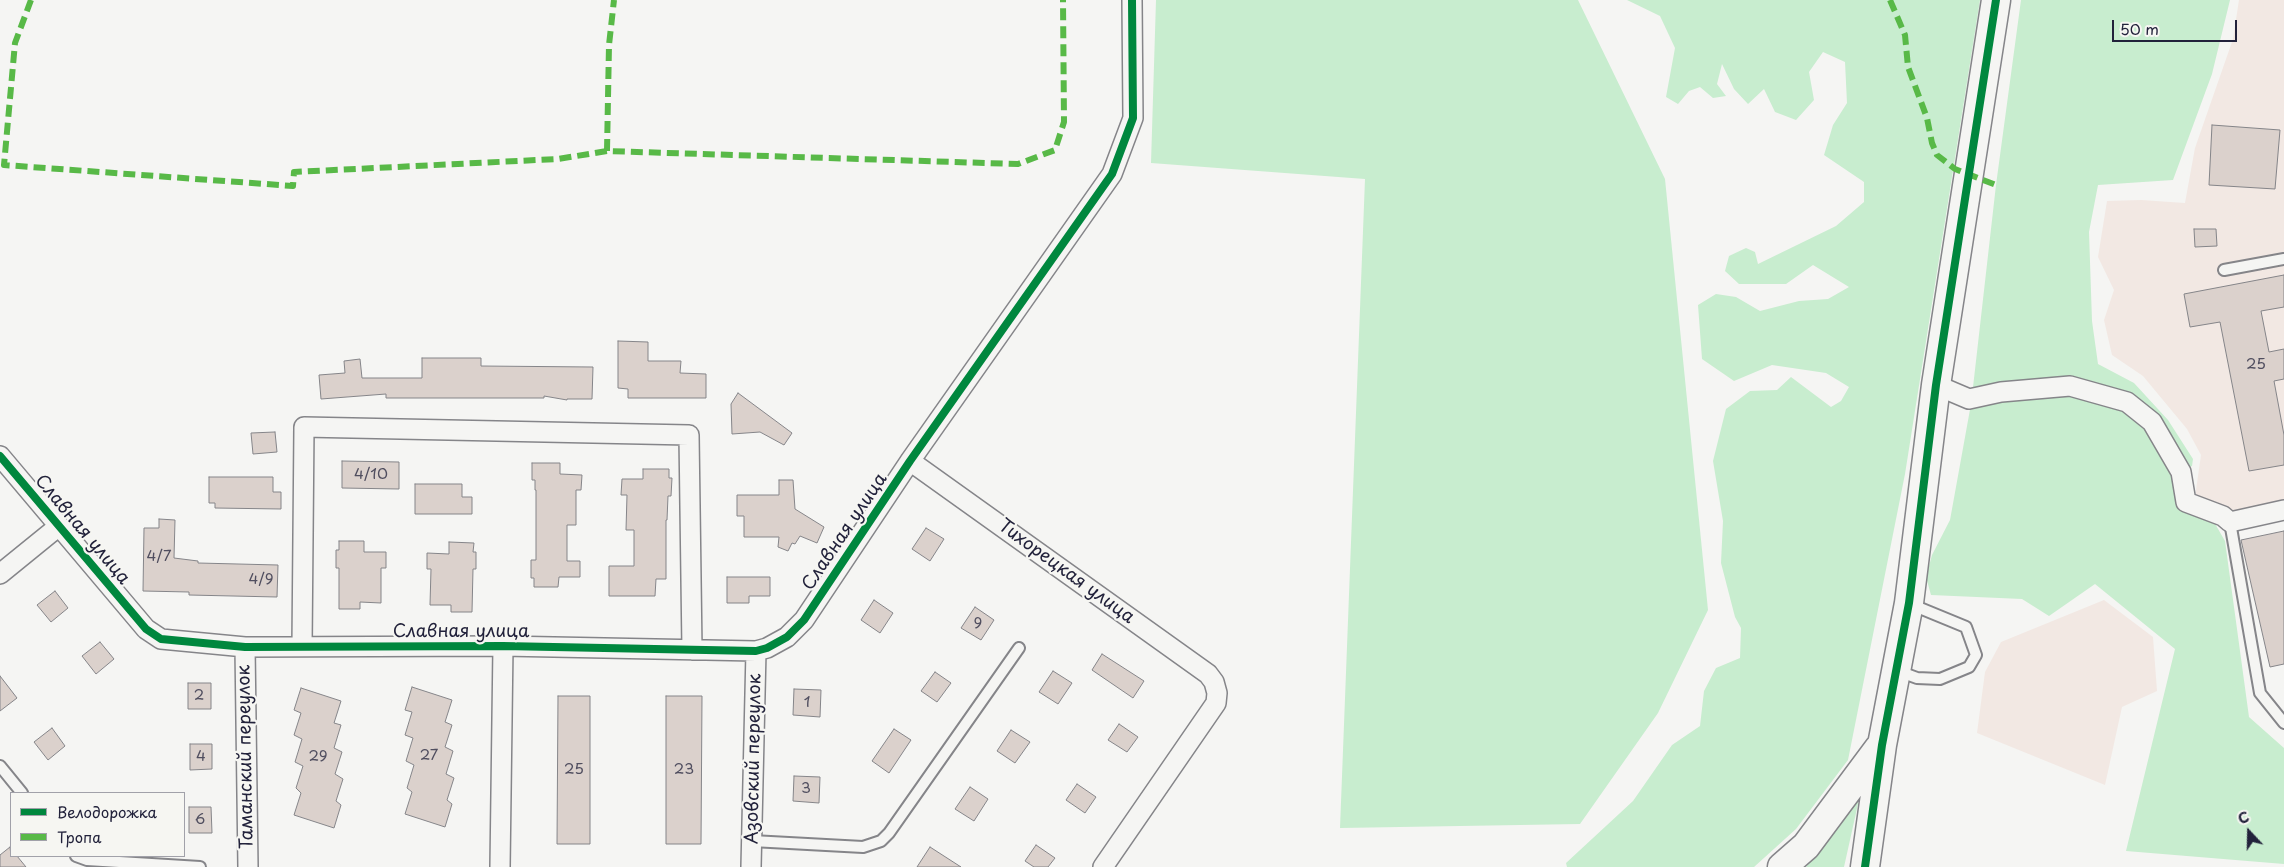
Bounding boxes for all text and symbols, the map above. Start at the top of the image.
scale bar [2114,10,2239,42]
text: 50 m [2120,17,2159,40]
house number: 25 [2246,356,2266,374]
house number: 4/10 [354,466,388,484]
street label: Славная улица [798,469,892,595]
street label: Славная улица [30,471,134,589]
street label: Тихорецкая улица [994,515,1138,629]
house number: 4/7 [147,548,171,566]
house number: 4/9 [249,571,273,589]
house number: 9 [974,615,982,633]
street label: Славная улица [393,621,529,643]
street label: Таманский переулок [234,665,258,849]
street label: Азовский переулок [742,674,766,844]
house number: 2 [194,687,204,705]
house number: 1 [804,694,810,712]
house number: 27 [420,747,438,765]
house number: 4 [196,748,206,766]
house number: 29 [308,748,328,766]
house number: 25 [564,761,584,779]
house number: 23 [674,761,694,779]
house number: 3 [801,780,811,798]
legend [10,792,185,857]
text: Велодорожка [57,800,157,823]
text: С [2235,806,2252,829]
north arrow [2224,807,2274,857]
house number: 6 [195,811,205,829]
text: Тропа [57,825,102,848]

